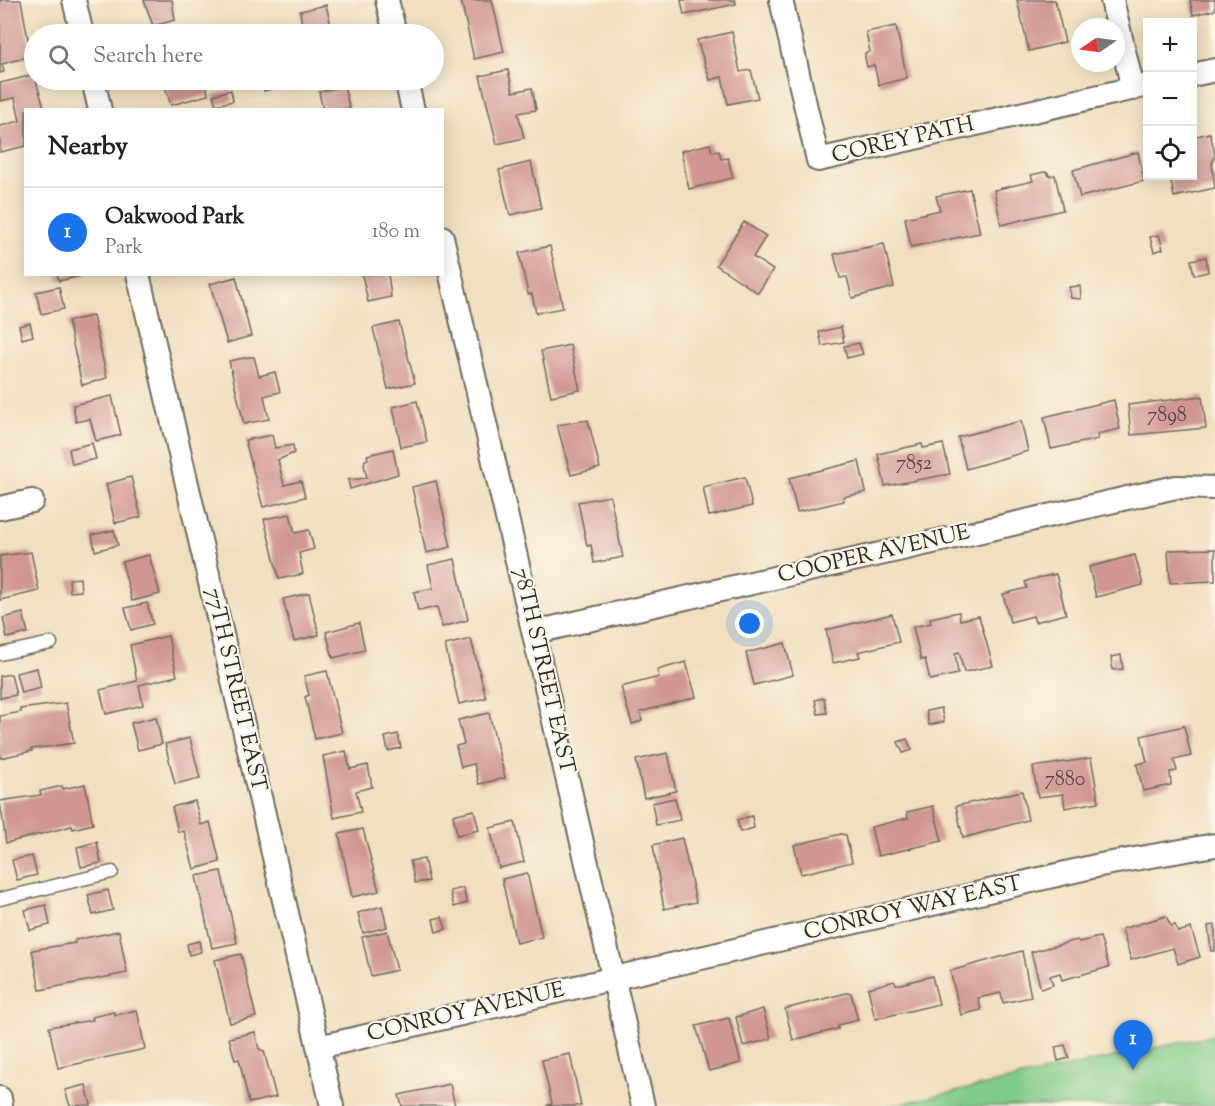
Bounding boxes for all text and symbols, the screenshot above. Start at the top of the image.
north arrow [1071,18,1125,72]
map controls [1143,18,1197,180]
button: + [1143,18,1197,72]
search box [24,24,444,90]
icon: search [45,41,78,74]
text: Search here [93,41,203,73]
button: − [1143,72,1197,126]
street label: COREY PATH [829,109,977,173]
button: locate [1143,126,1197,180]
text: Nearby [48,129,128,166]
text: Oakwood Park [105,202,245,234]
text: 1 [64,218,71,247]
text: 180 m [372,218,420,247]
text: Park [105,234,143,263]
house number: 7898 [1147,402,1187,431]
house number: 7852 [896,450,932,479]
street label: COOPER AVENUE [775,517,973,593]
street label: 78TH STREET EAST [504,565,582,777]
street label: 77TH STREET EAST [196,585,274,796]
your location [735,609,764,638]
house number: 7880 [1045,766,1085,795]
street label: CONROY WAY EAST [801,868,1026,950]
street label: CONROY AVENUE [364,975,568,1051]
pin: 1 [1114,1020,1152,1070]

